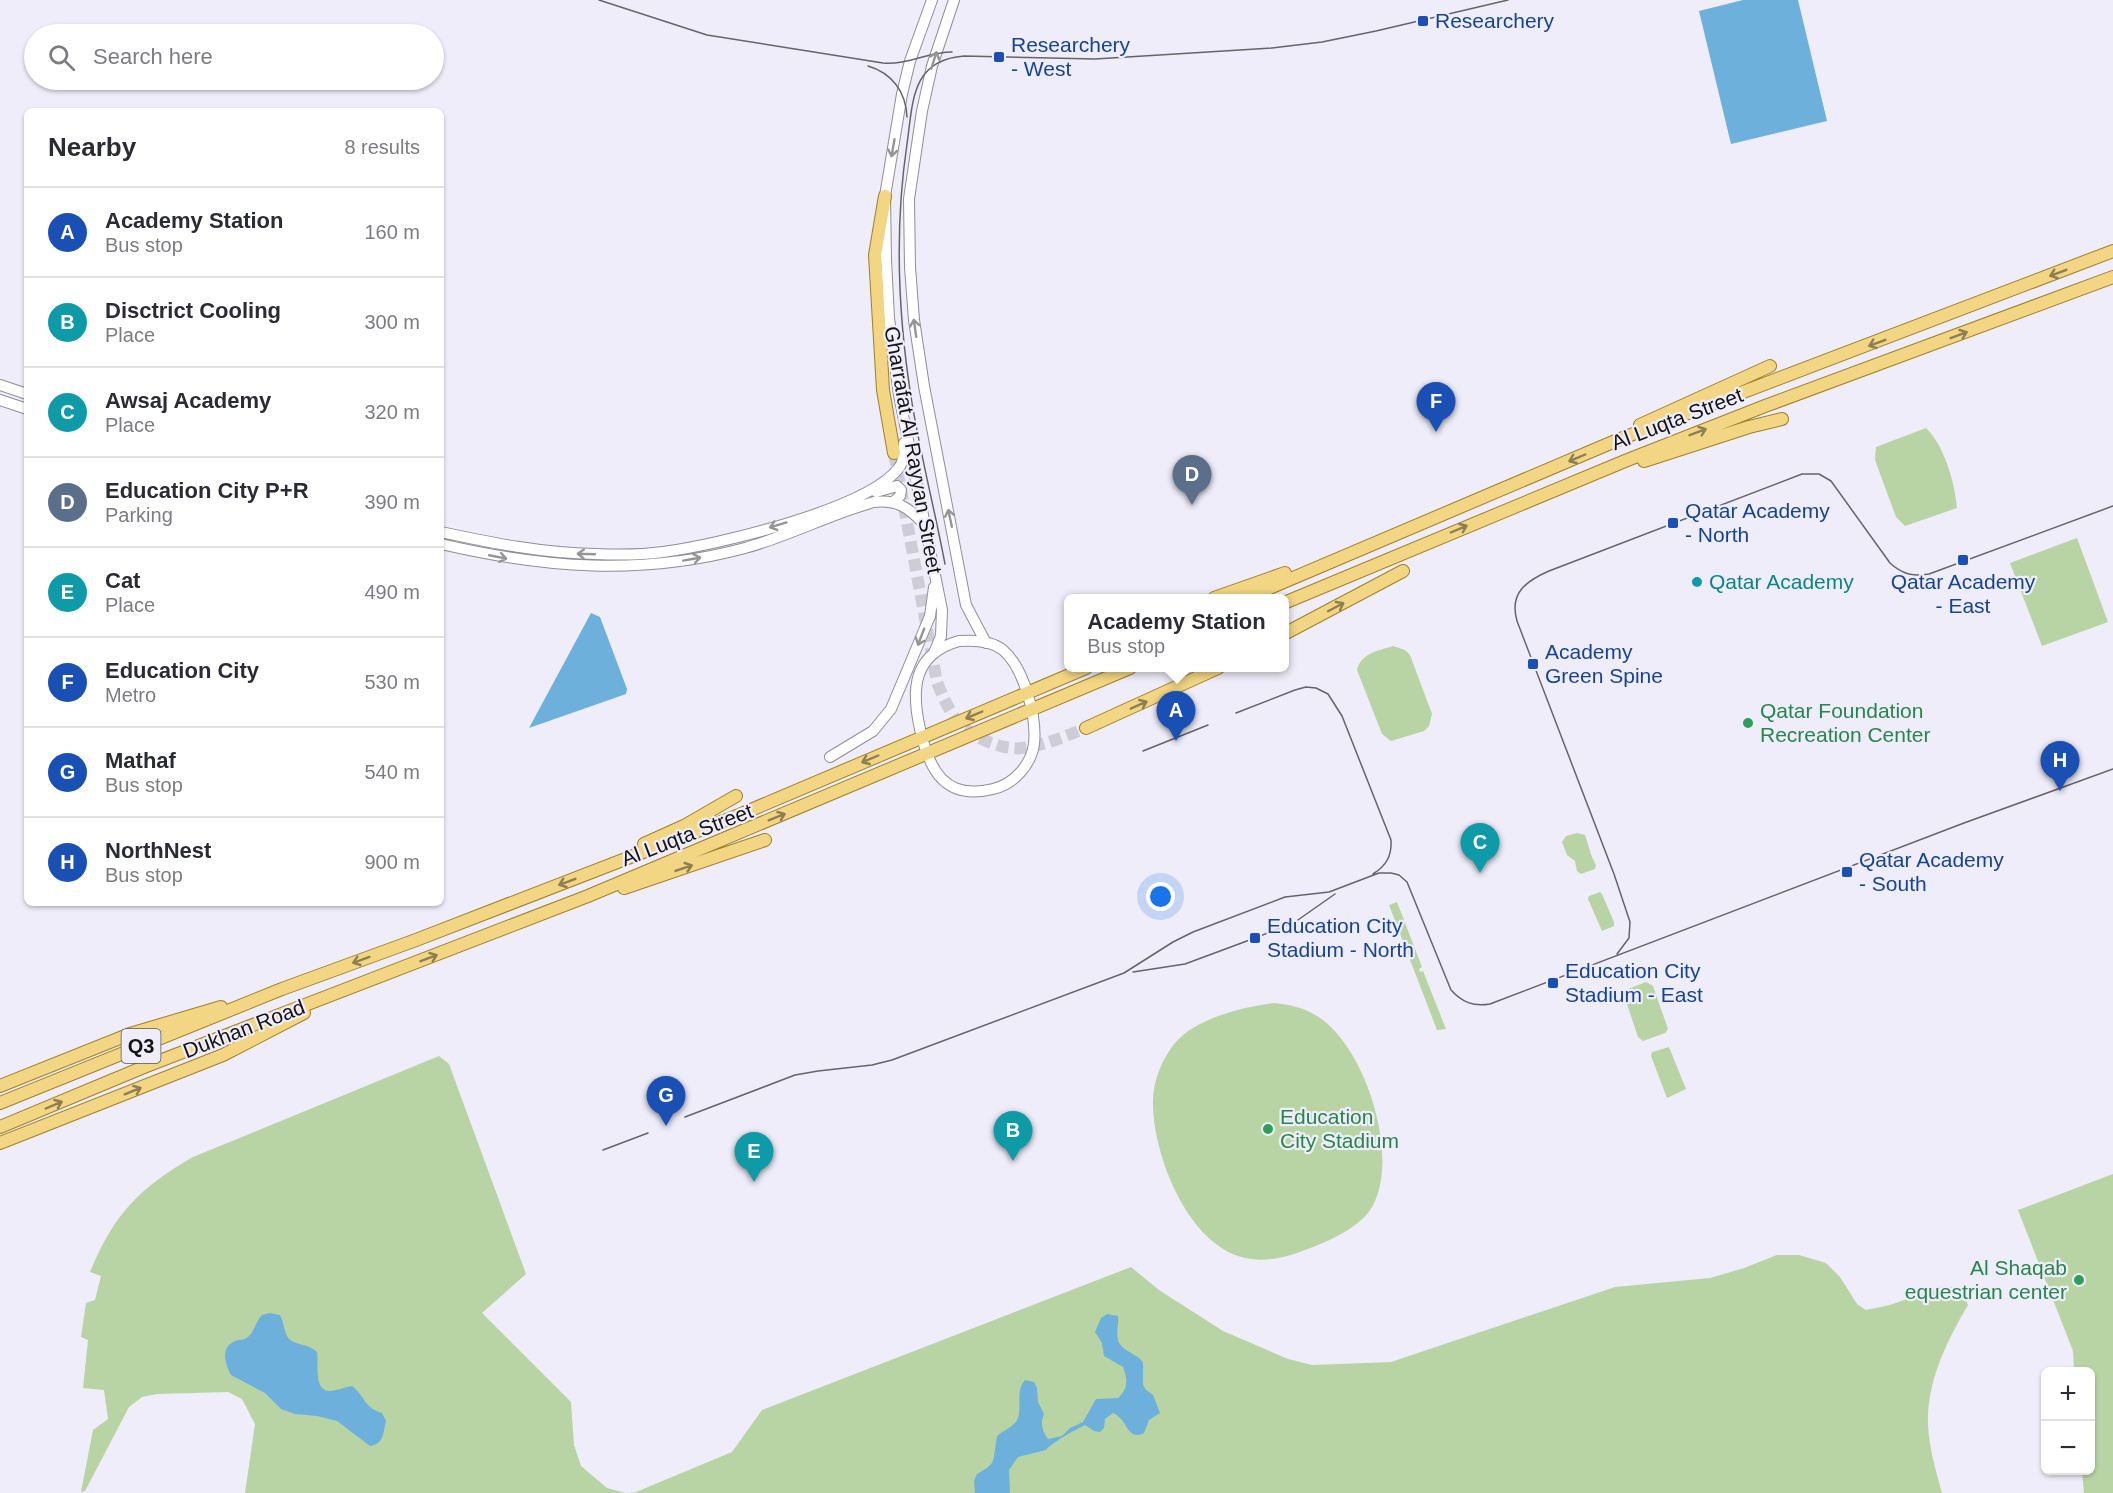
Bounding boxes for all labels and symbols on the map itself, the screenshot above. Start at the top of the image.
place label: Researchery [1435,9,1555,32]
marker: Researchery [1416,14,1430,28]
place label: Researchery - West [1011,33,1131,80]
marker: Researchery - West [992,50,1006,64]
one-way arrow [930,51,941,70]
one-way arrow [888,137,899,157]
one-way arrow [2050,268,2068,279]
one-way arrow [910,319,921,338]
street label: Gharrafat Al Rayyan Street [880,324,947,576]
one-way arrow [1949,328,1968,339]
one-way arrow [1868,338,1886,349]
pin: F [1416,382,1456,432]
street label: Al Luqta Street [1608,383,1746,454]
one-way arrow [1688,426,1707,437]
one-way arrow [1568,453,1587,464]
pin: D [1172,456,1212,505]
place label: Qatar Academy - North [1685,499,1830,546]
one-way arrow [944,509,955,528]
marker: Qatar Academy - North [1666,516,1680,530]
one-way arrow [769,520,788,531]
one-way arrow [1449,523,1467,534]
one-way arrow [577,548,597,560]
one-way arrow [488,552,507,563]
one-way arrow [682,553,701,564]
marker: Qatar Academy - East [1956,553,1970,567]
place label: Qatar Academy [1709,570,1854,593]
place label: Qatar Academy - East [1891,570,2036,617]
marker: Qatar Academy [1690,575,1704,589]
one-way arrow [1327,600,1345,612]
one-way arrow [915,628,926,646]
place label: Academy Green Spine [1545,640,1663,687]
marker: Academy Green Spine [1526,657,1540,671]
pin: A [1156,692,1196,741]
one-way arrow [1130,698,1148,710]
place label: Qatar Foundation Recreation Center [1760,699,1930,746]
one-way arrow [966,710,984,722]
marker: Qatar Foundation Recreation Center [1741,716,1755,730]
pin: H [2040,742,2080,791]
one-way arrow [861,754,880,765]
street label: Al Luqta Street [618,799,756,870]
one-way arrow [768,811,786,822]
pin: C [1460,824,1500,873]
place label: Qatar Academy - South [1859,848,2004,895]
one-way arrow [674,861,693,872]
marker: Qatar Academy - South [1840,865,1854,879]
one-way arrow [558,877,576,888]
your location [1146,882,1175,911]
place label: Education City Stadium - North [1267,914,1414,961]
marker: Education City Stadium - North [1248,931,1262,945]
one-way arrow [420,952,438,963]
one-way arrow [352,956,371,967]
place label: Education City Stadium - East [1565,959,1703,1006]
marker: Education City Stadium - East [1546,976,1560,990]
street label: Dukhan Road [180,995,308,1062]
road number: Q3 [122,1029,160,1063]
pin: G [646,1076,686,1126]
one-way arrow [123,1085,141,1096]
one-way arrow [44,1099,63,1110]
place label: Education City Stadium [1280,1105,1399,1152]
pin: B [994,1112,1032,1161]
marker: Education City Stadium [1261,1122,1275,1136]
pin: E [734,1132,774,1182]
place label: Al Shaqab equestrian center [1905,1256,2067,1303]
marker: Al Shaqab equestrian center [2072,1273,2086,1287]

